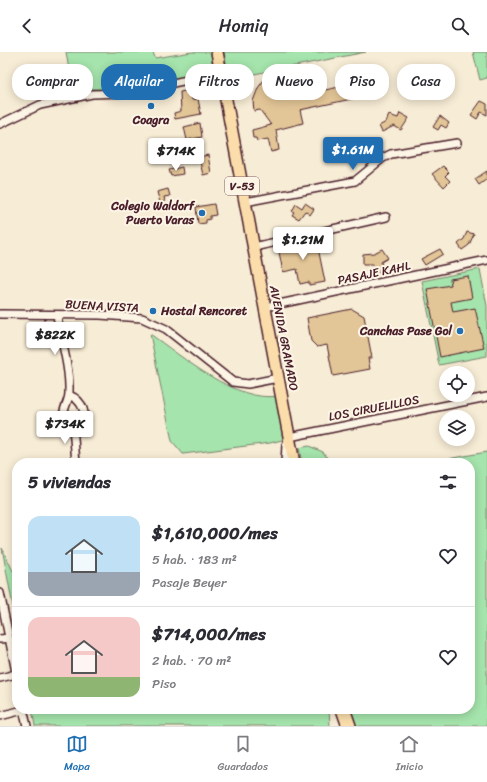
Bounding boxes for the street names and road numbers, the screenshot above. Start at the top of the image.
road number: V-53 [225,177,259,195]
street label: PASAJE KAHL [336,254,413,291]
street label: AVENIDA GRAMADO [263,282,305,393]
street label: BUENA VISTA [65,293,140,319]
street label: LOS CIRUELILLOS [327,388,422,428]

